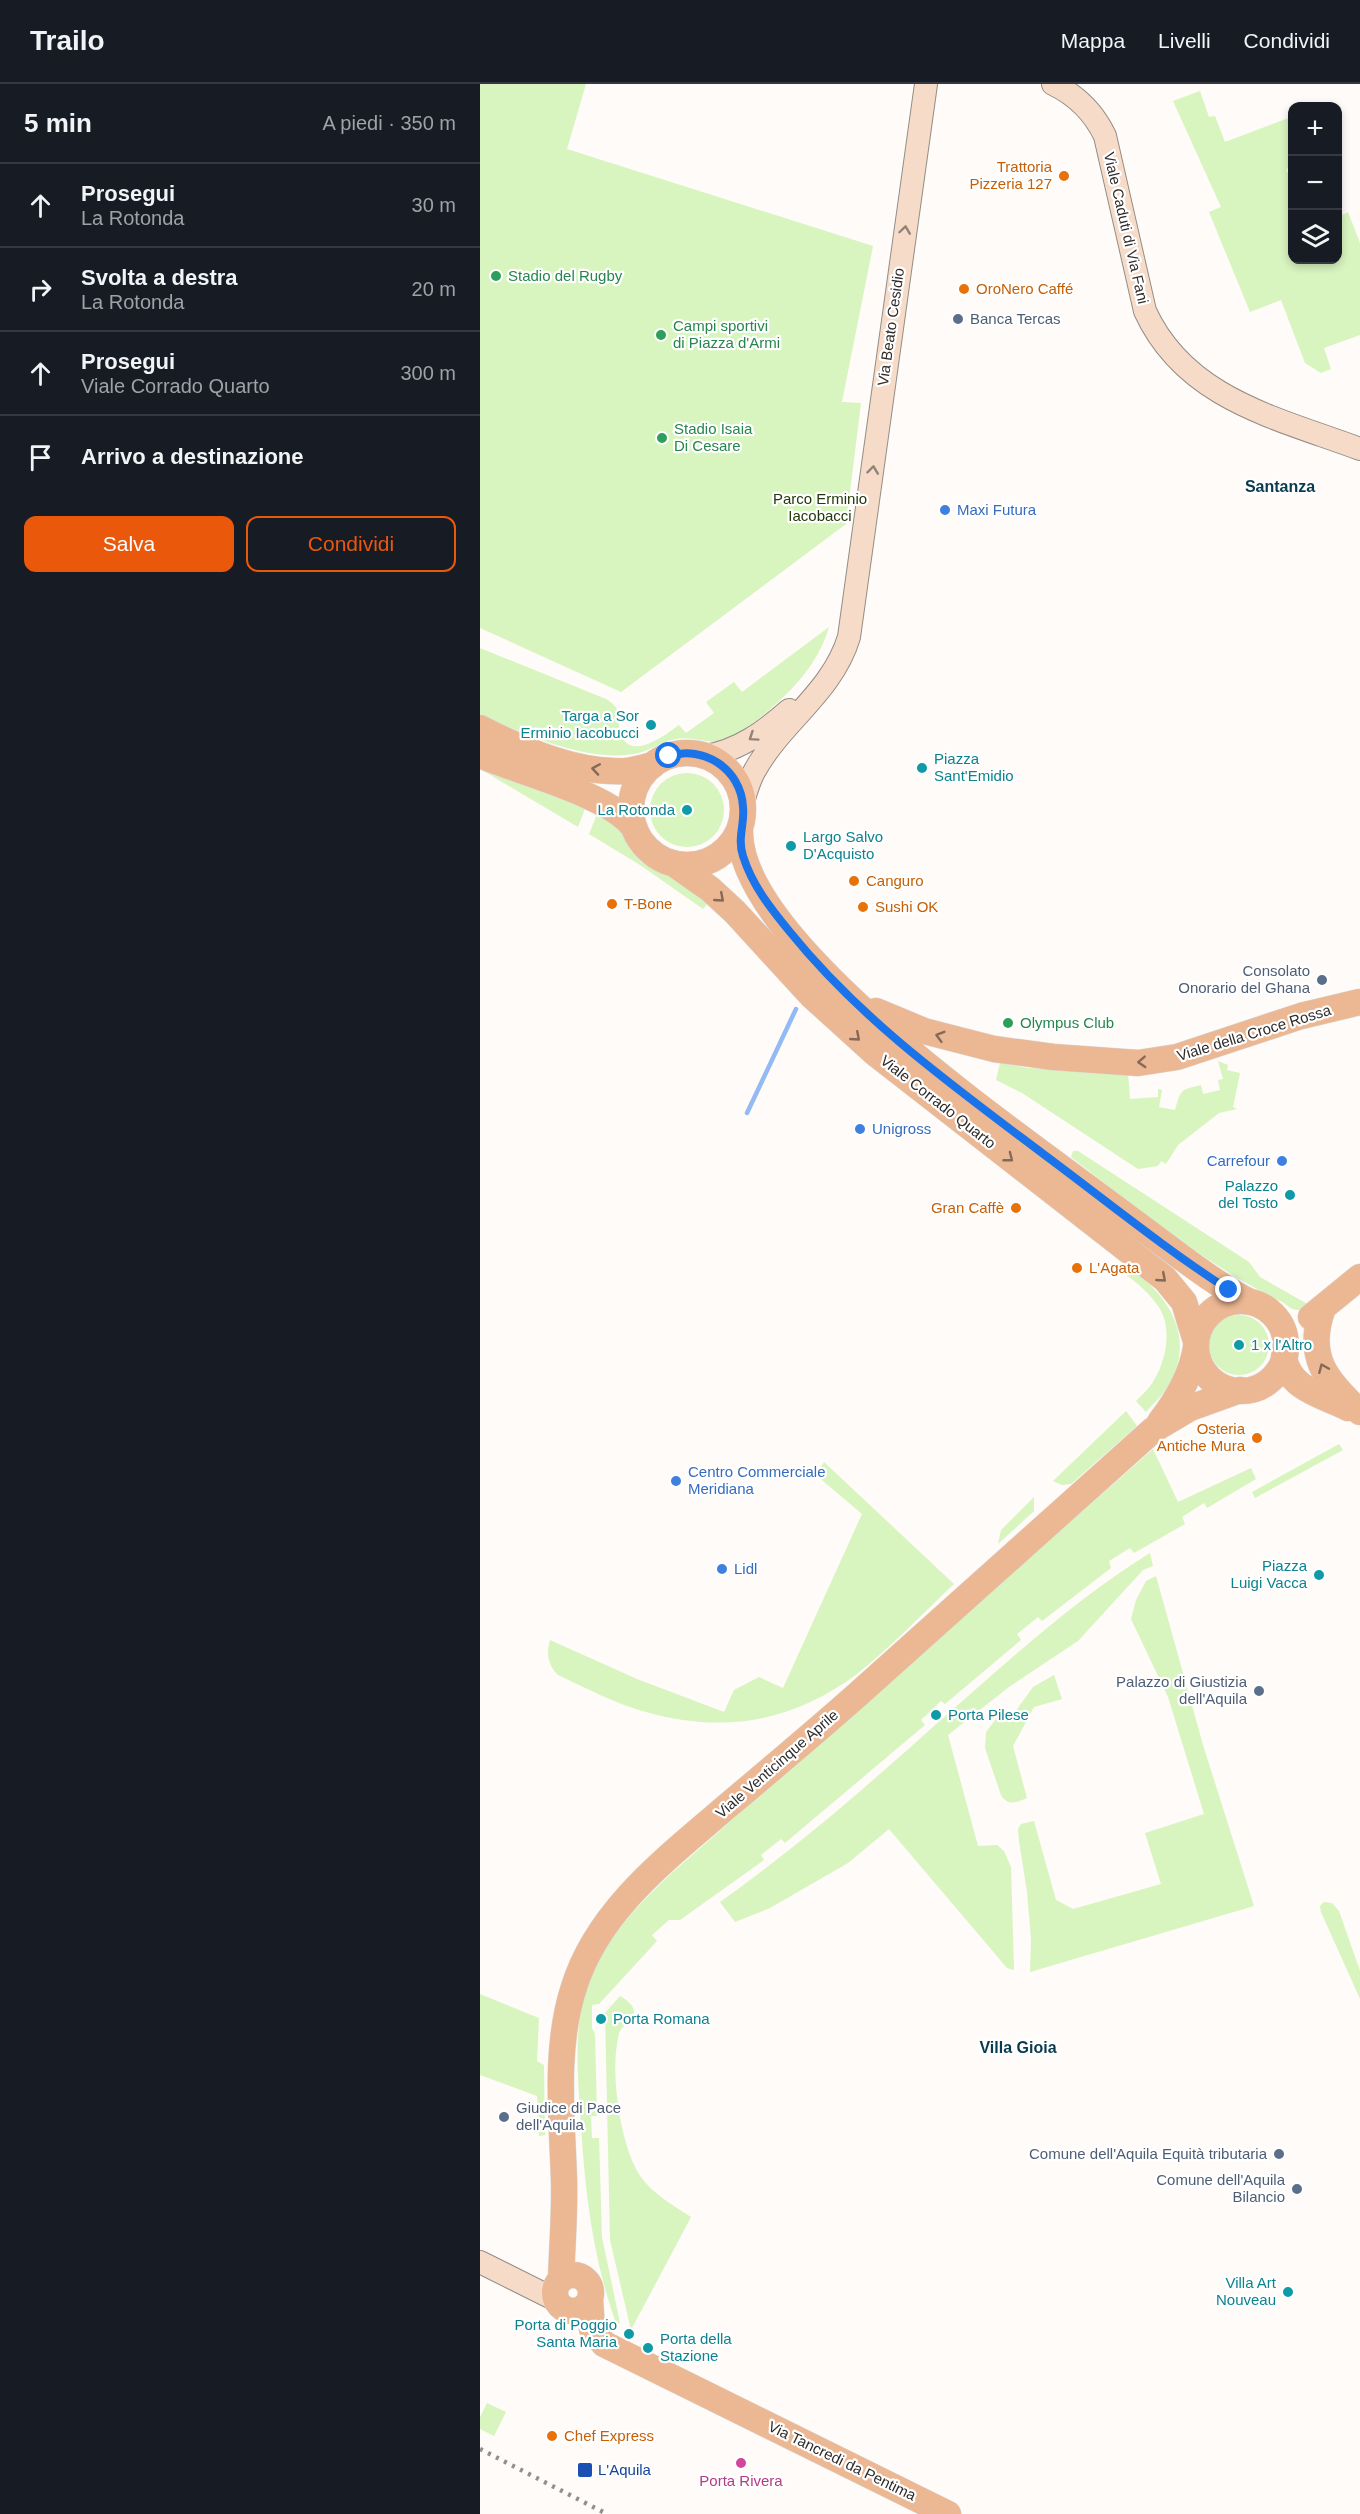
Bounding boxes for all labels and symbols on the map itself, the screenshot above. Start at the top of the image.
street label: Viale Caduti di Via Fani [1101,150,1152,306]
place label: Trattoria Pizzeria 127 [969,158,1053,192]
marker: Trattoria Pizzeria 127 [1057,169,1071,183]
one-way arrow [899,225,911,235]
place label: Stadio del Rugby [508,267,623,284]
street label: Via Beato Cesidio [874,267,907,387]
marker: Stadio del Rugby [489,269,503,283]
place label: OroNero Caffé [976,280,1073,297]
marker: OroNero Caffé [957,282,971,296]
place label: Banca Tercas [970,310,1061,327]
marker: Banca Tercas [951,312,965,326]
place label: Campi sportivi di Piazza d'Armi [673,317,780,351]
marker: Campi sportivi di Piazza d'Armi [654,328,668,342]
place label: Stadio Isaia Di Cesare [674,420,753,454]
marker: Stadio Isaia Di Cesare [655,431,669,445]
one-way arrow [866,465,879,474]
district label: Santanza [1245,478,1315,495]
park label: Parco Erminio Iacobacci [773,490,867,524]
place label: Maxi Futura [957,501,1037,518]
marker: Maxi Futura [938,503,952,517]
place label: Targa a Sor Erminio Iacobucci [521,707,639,741]
marker: Targa a Sor Erminio Iacobucci [644,718,658,732]
one-way arrow [748,730,759,741]
route start [655,742,681,768]
place label: Piazza Sant'Emidio [934,750,1014,784]
marker: Piazza Sant'Emidio [915,761,929,775]
one-way arrow [591,763,600,775]
place label: La Rotonda [597,801,676,818]
marker: La Rotonda [680,803,694,817]
place label: Largo Salvo D'Acquisto [803,828,883,862]
marker: Largo Salvo D'Acquisto [784,839,798,853]
place label: Canguro [866,872,924,889]
marker: Canguro [847,874,861,888]
one-way arrow [713,891,724,902]
place label: T-Bone [624,895,672,912]
marker: T-Bone [605,897,619,911]
place label: Sushi OK [875,898,938,915]
marker: Sushi OK [856,900,870,914]
place label: Consolato Onorario del Ghana [1178,962,1311,996]
marker: Consolato Onorario del Ghana [1315,973,1329,987]
street label: Viale della Croce Rossa [1175,1001,1333,1064]
place label: Olympus Club [1020,1014,1114,1031]
marker: Olympus Club [1001,1016,1015,1030]
one-way arrow [849,1030,860,1041]
one-way arrow [935,1031,946,1043]
street label: Viale Corrado Quarto [877,1051,999,1152]
one-way arrow [1138,1055,1147,1068]
place label: Unigross [872,1120,931,1137]
marker: Unigross [853,1122,867,1136]
one-way arrow [1002,1150,1013,1161]
place label: Carrefour [1207,1152,1270,1169]
marker: Carrefour [1275,1154,1289,1168]
place label: Palazzo del Tosto [1218,1177,1278,1211]
marker: Palazzo del Tosto [1283,1188,1297,1202]
place label: Gran Caffè [931,1199,1004,1216]
marker: Gran Caffè [1009,1201,1023,1215]
place label: L'Agata [1089,1259,1140,1276]
marker: L'Agata [1070,1261,1084,1275]
one-way arrow [1156,1271,1166,1282]
route end [1215,1276,1241,1302]
place label: 1 x l'Altro [1251,1336,1312,1353]
marker: 1 x l'Altro [1232,1338,1246,1352]
one-way arrow [1318,1363,1330,1374]
place label: Osteria Antiche Mura [1157,1420,1246,1454]
marker: Osteria Antiche Mura [1250,1431,1264,1445]
place label: Centro Commerciale Meridiana [688,1463,826,1497]
marker: Centro Commerciale Meridiana [669,1474,683,1488]
place label: Piazza Luigi Vacca [1231,1557,1308,1591]
place label: Lidl [734,1560,757,1577]
marker: Lidl [715,1562,729,1576]
marker: Piazza Luigi Vacca [1312,1568,1326,1582]
place label: Palazzo di Giustizia dell'Aquila [1116,1673,1248,1707]
marker: Palazzo di Giustizia dell'Aquila [1252,1684,1266,1698]
street label: Viale Venticinque Aprile [712,1706,841,1821]
place label: Porta Pilese [948,1706,1029,1723]
marker: Porta Pilese [929,1708,943,1722]
place label: Porta Romana [613,2010,710,2027]
marker: Porta Romana [594,2012,608,2026]
district label: Villa Gioia [979,2039,1057,2056]
place label: Giudice di Pace dell'Aquila [516,2099,621,2133]
marker: Giudice di Pace dell'Aquila [497,2110,511,2124]
place label: Comune dell'Aquila Equità tributaria [1029,2145,1268,2162]
marker: Comune dell'Aquila Equità tributaria [1272,2147,1286,2161]
place label: Comune dell'Aquila Bilancio [1156,2171,1286,2205]
marker: Comune dell'Aquila Bilancio [1290,2182,1304,2196]
place label: Villa Art Nouveau [1216,2274,1277,2308]
marker: Villa Art Nouveau [1281,2285,1295,2299]
place label: Porta di Poggio Santa Maria [514,2316,618,2350]
marker: Porta di Poggio Santa Maria [622,2327,636,2341]
place label: Porta della Stazione [660,2330,732,2364]
marker: Porta della Stazione [641,2341,655,2355]
street label: Via Tancredi da Pentima [766,2417,919,2504]
place label: Chef Express [564,2427,654,2444]
marker: Chef Express [545,2429,559,2443]
marker: Porta Rivera [734,2456,748,2470]
marker: L'Aquila [576,2461,594,2479]
place label: L'Aquila [598,2461,652,2478]
place label: Porta Rivera [699,2472,783,2489]

